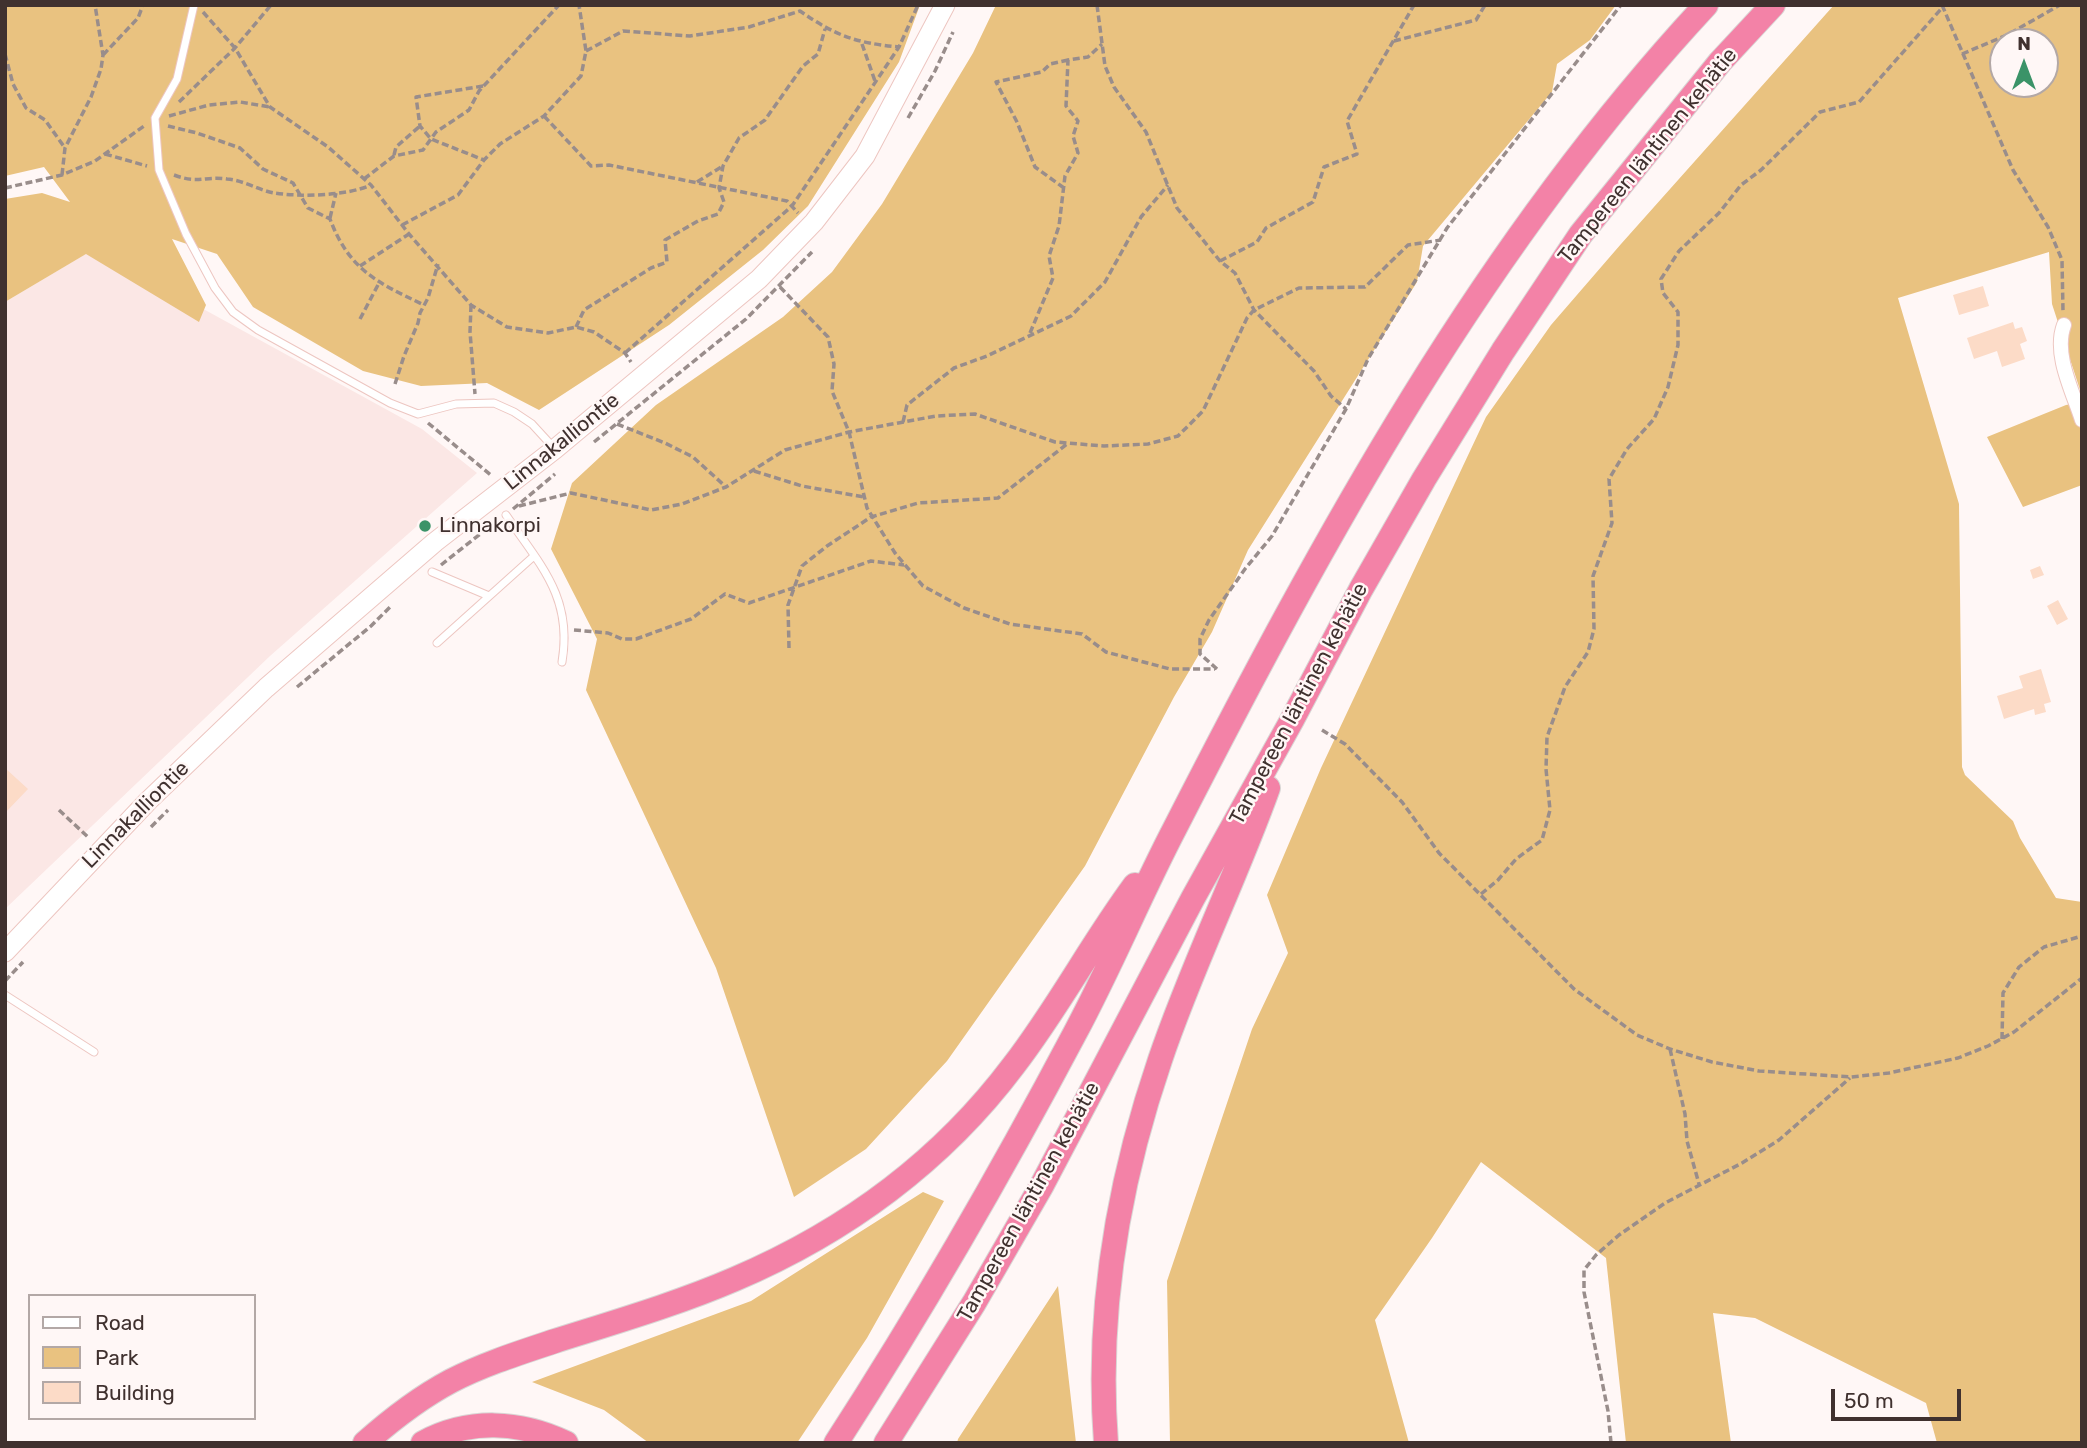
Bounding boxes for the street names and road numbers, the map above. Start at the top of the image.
street label: Tampereen läntinen kehätie [1553,43,1743,269]
street label: Linnakalliontie [499,388,625,496]
street label: Tampereen läntinen kehätie [1224,579,1374,829]
street label: Linnakalliontie [77,756,195,874]
street label: Tampereen läntinen kehätie [952,1078,1106,1326]

